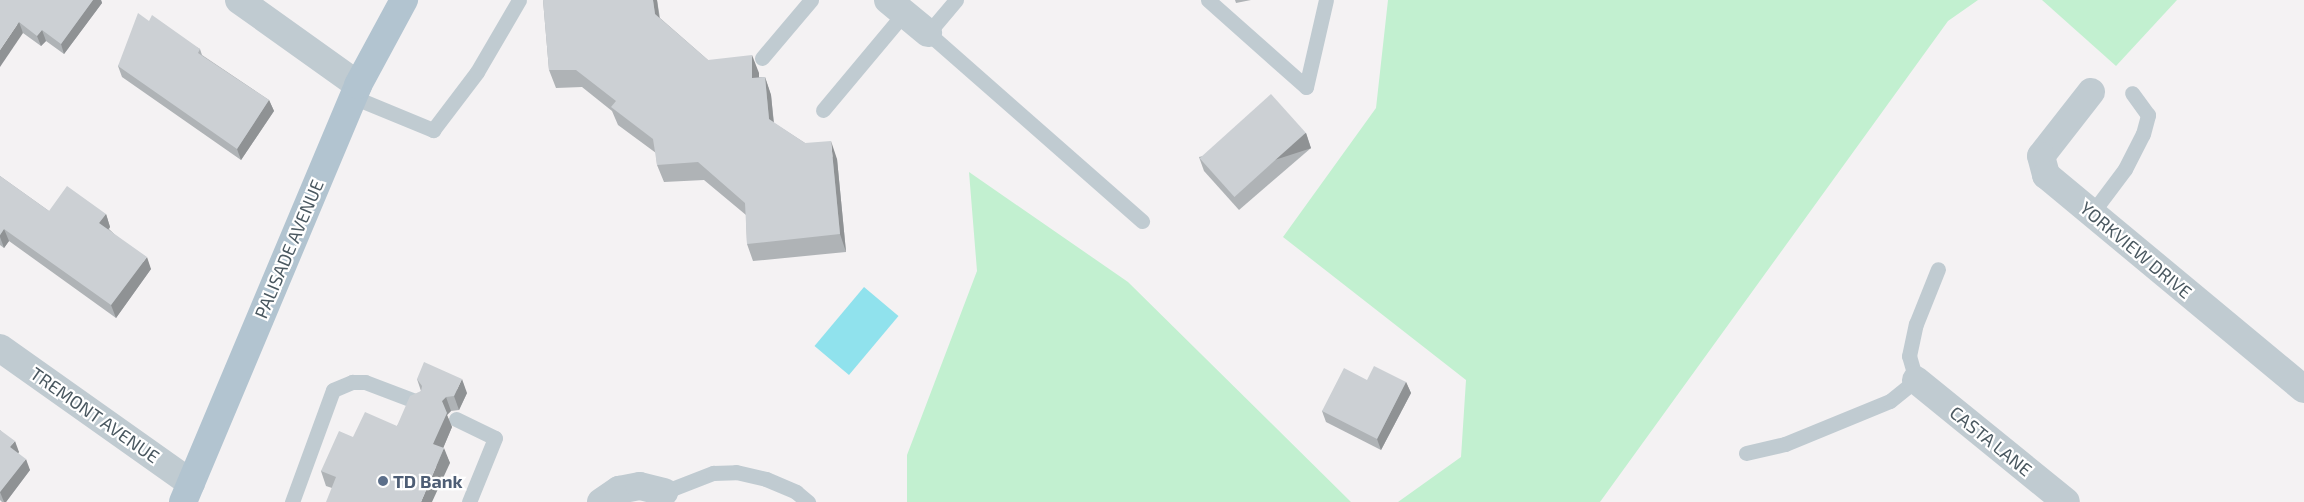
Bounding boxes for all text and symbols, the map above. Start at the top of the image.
street label: PALISADE AVENUE [250,176,328,322]
street label: YORKVIEW DRIVE [2076,197,2196,303]
street label: TREMONT AVENUE [26,362,164,468]
street label: CASTA LANE [1946,401,2036,481]
place label: TD Bank [393,470,463,492]
marker: TD Bank [377,475,389,487]

